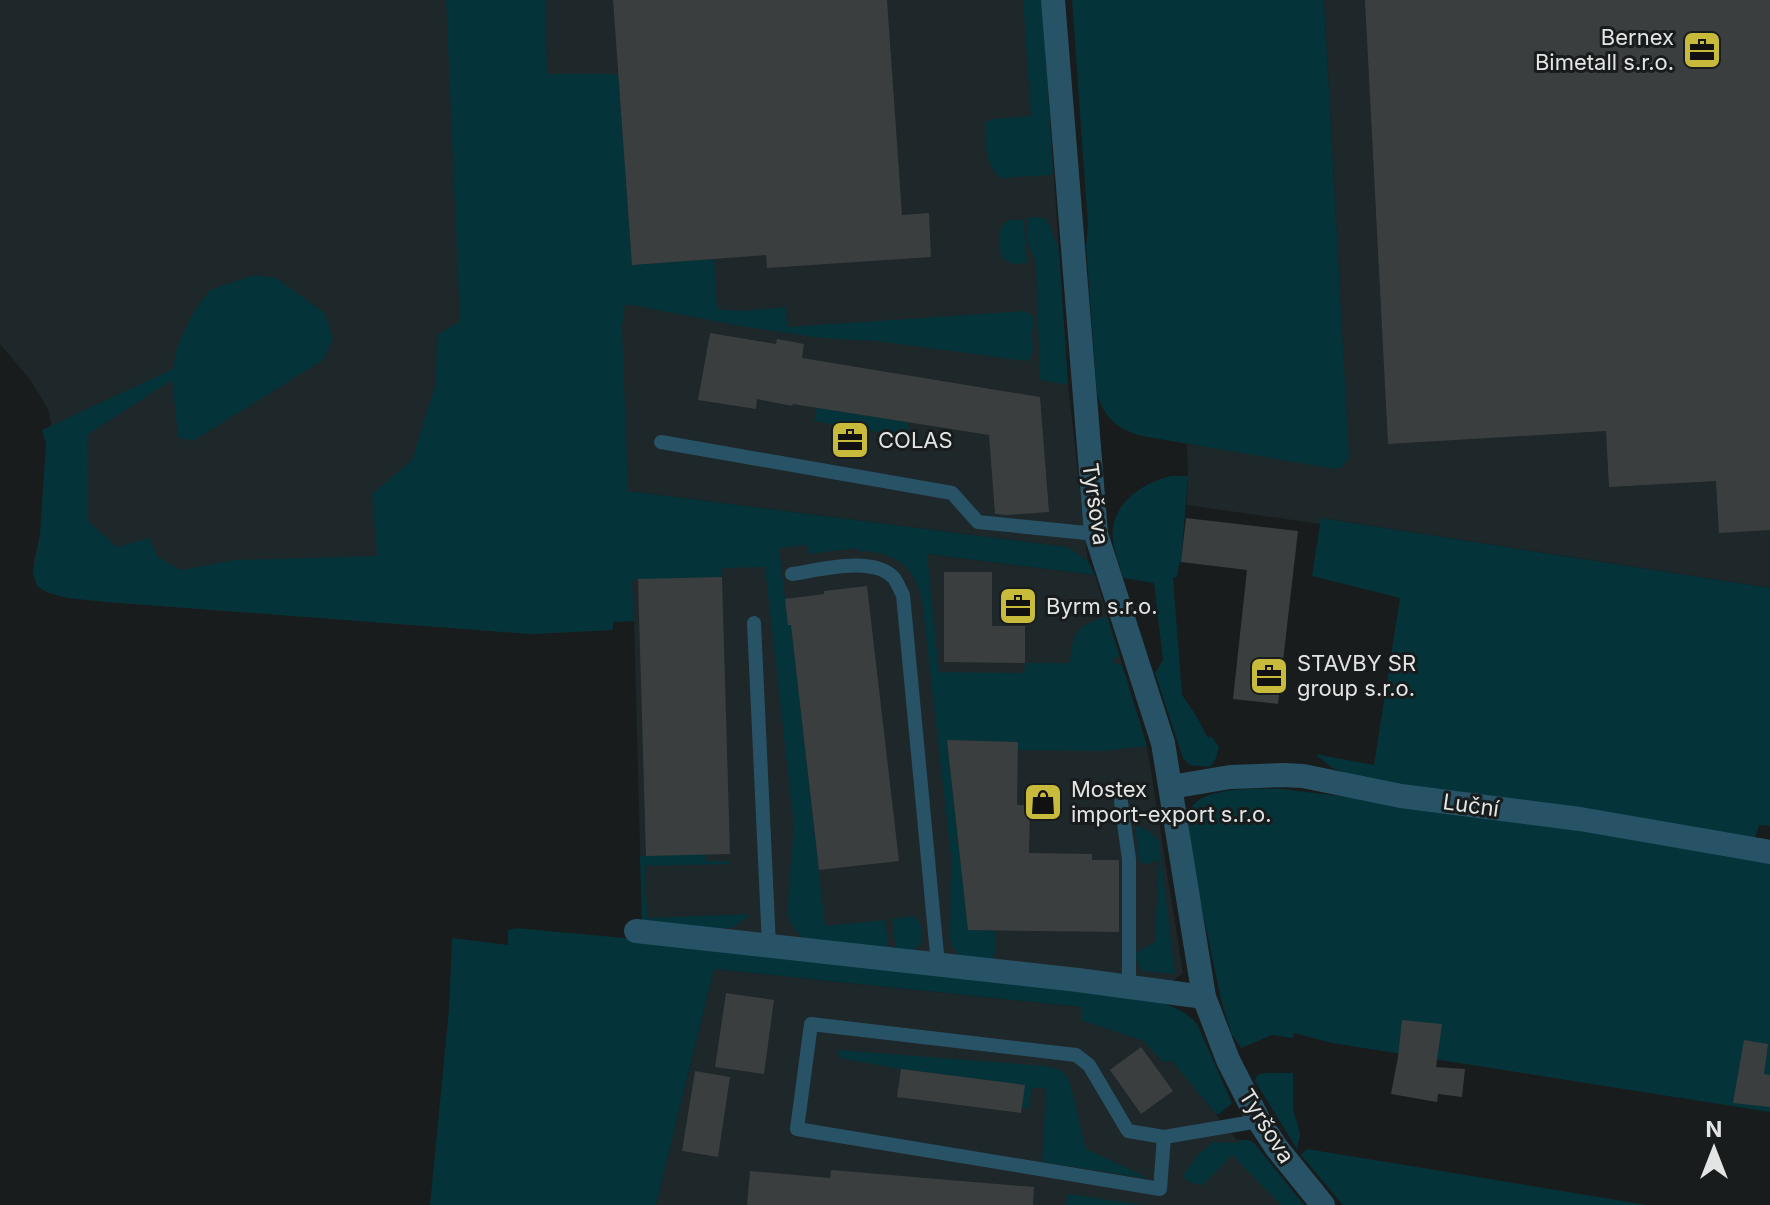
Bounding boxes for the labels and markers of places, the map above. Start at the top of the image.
place label: Bernex Bimetall s.r.o. [1535,24,1674,75]
office icon: Bernex Bimetall s.r.o. [1681,29,1723,71]
office icon: COLAS [829,419,871,461]
place label: COLAS [878,427,953,453]
office icon: Byrm s.r.o. [997,585,1039,627]
place label: Byrm s.r.o. [1046,593,1158,619]
place label: STAVBY SR group s.r.o. [1297,650,1416,701]
office icon: STAVBY SR group s.r.o. [1248,655,1290,697]
place label: Mostex import-export s.r.o. [1071,776,1272,827]
shop icon: Mostex import-export s.r.o. [1022,781,1064,823]

